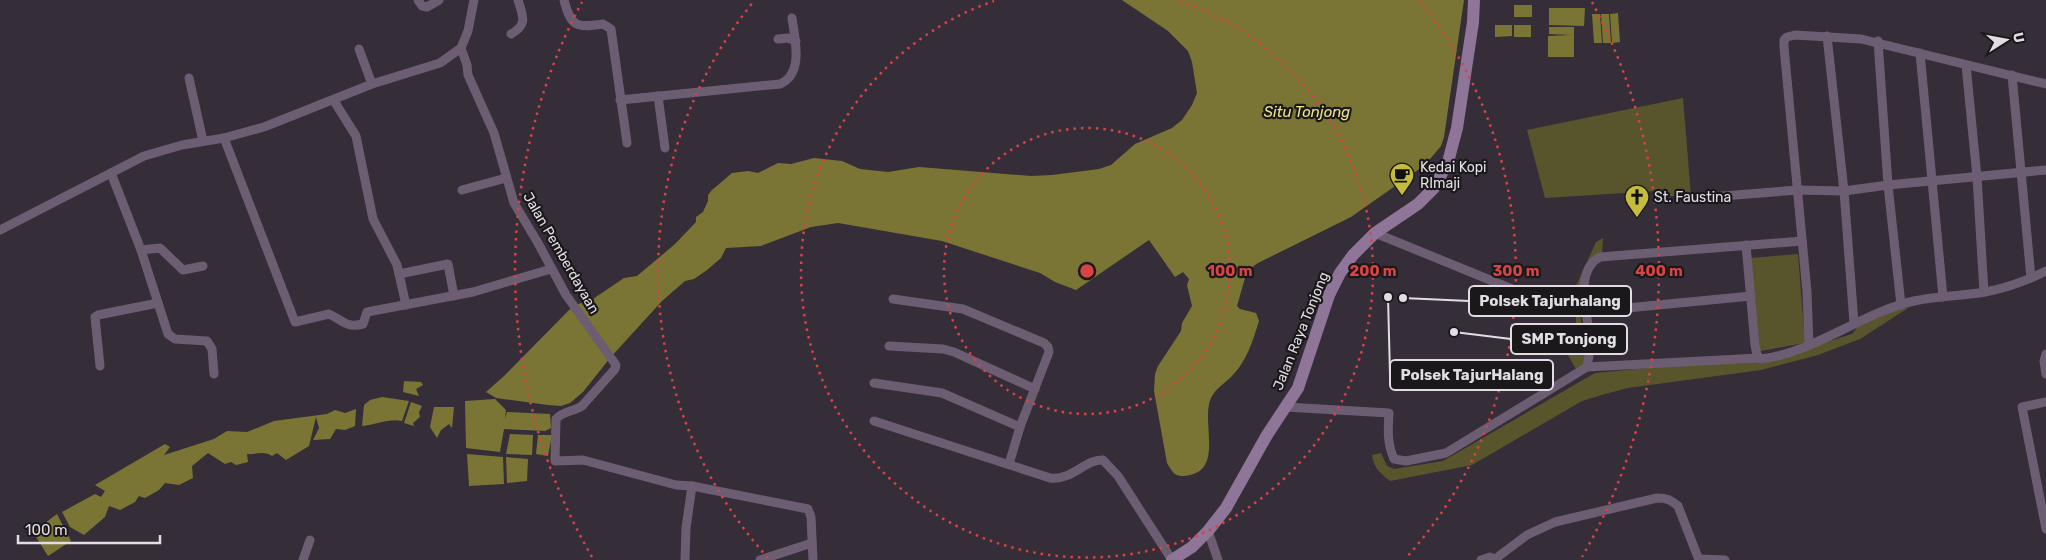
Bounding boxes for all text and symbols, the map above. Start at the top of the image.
north arrow [1981,15,2031,65]
text: U [2009,31,2028,44]
water label: Situ Tonjong [1264,103,1350,121]
place label: Kedai Kopi RImaji [1420,159,1486,192]
cafe icon: Kedai Kopi RImaji [1389,162,1415,196]
church icon: St. Faustina [1624,184,1650,218]
street label: Jalan Pemberdayaan [519,189,603,317]
place label: St. Faustina [1654,189,1731,206]
centre of rings [1078,262,1096,280]
text: 100 m [1208,262,1252,280]
text: 200 m [1349,262,1397,280]
text: 300 m [1492,262,1540,280]
text: 400 m [1635,262,1683,280]
street label: Jalan Raya Tonjong [1269,269,1333,393]
callout: Polsek Tajurhalang [1469,286,1631,316]
text: Polsek Tajurhalang [1479,292,1621,310]
callout: SMP Tonjong [1511,324,1627,354]
text: SMP Tonjong [1522,330,1616,348]
callout: Polsek TajurHalang [1390,360,1553,390]
text: Polsek TajurHalang [1400,366,1544,384]
scale bar [18,512,160,544]
text: 100 m [25,521,67,539]

